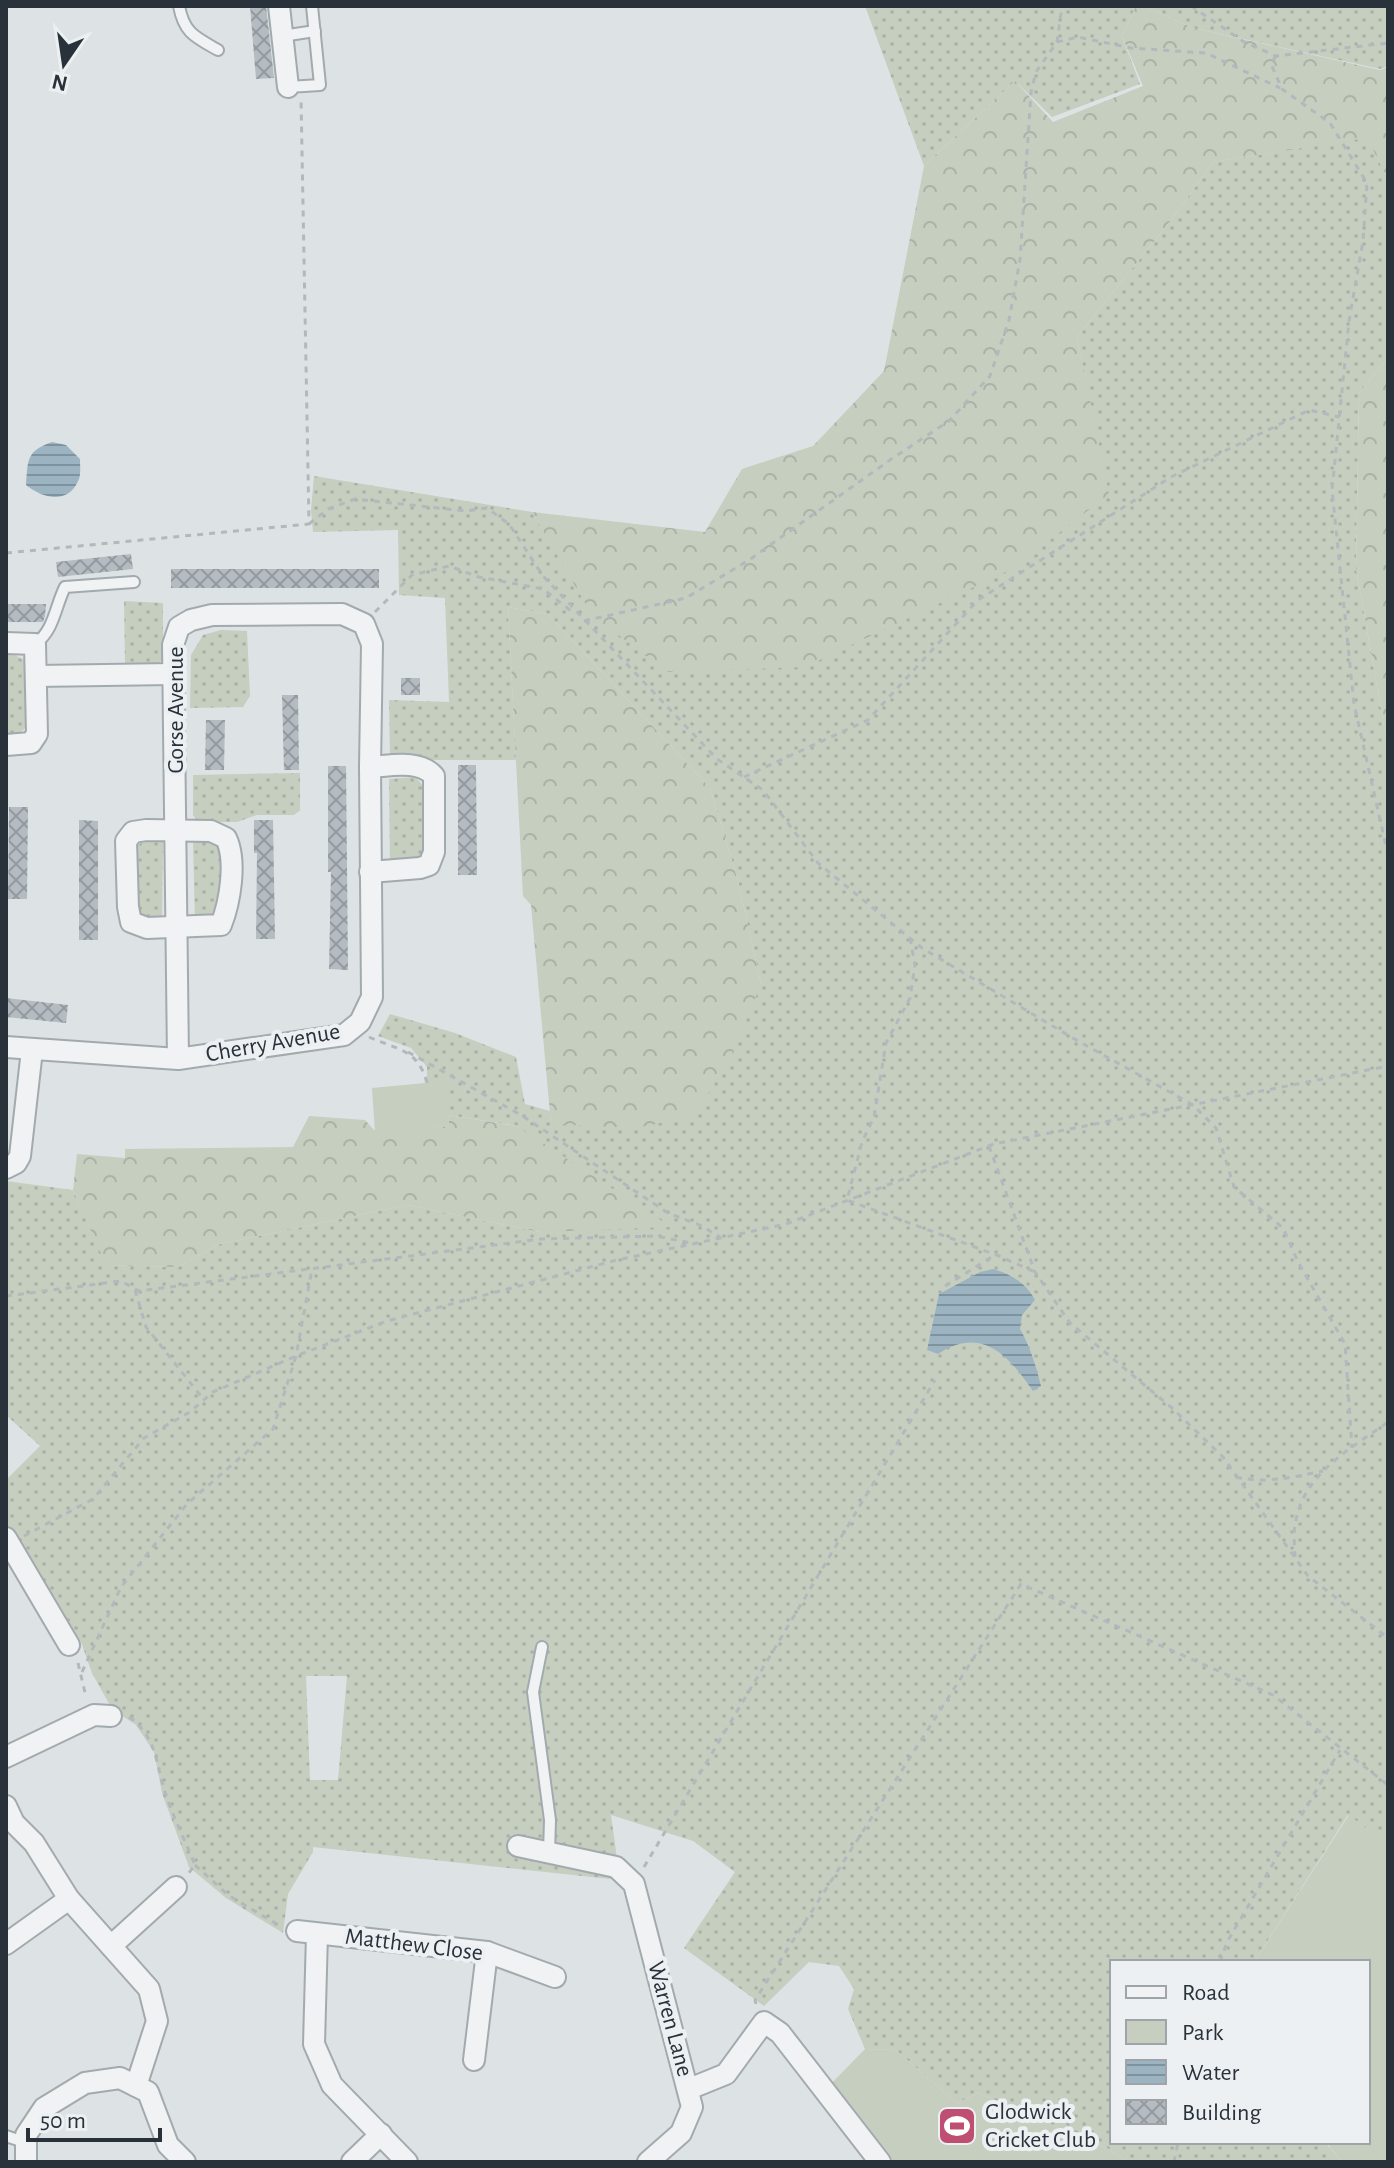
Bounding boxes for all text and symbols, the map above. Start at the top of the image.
north arrow [24,24,104,104]
text: N [50,70,70,95]
street label: Gorse Avenue [164,646,188,774]
street label: Cherry Avenue [204,1019,342,1067]
street label: Matthew Close [344,1925,484,1965]
street label: Warren Lane [643,1959,697,2079]
legend [1110,1960,1370,2144]
text: Road [1182,1981,1230,2005]
text: Park [1182,2021,1223,2045]
text: Water [1182,2061,1240,2085]
scale bar [28,2092,160,2142]
place label: Glodwick Cricket Club [985,2100,1096,2152]
text: Building [1182,2101,1261,2125]
sports icon: Glodwick Cricket Club [936,2105,978,2147]
text: 50 m [40,2109,86,2133]

